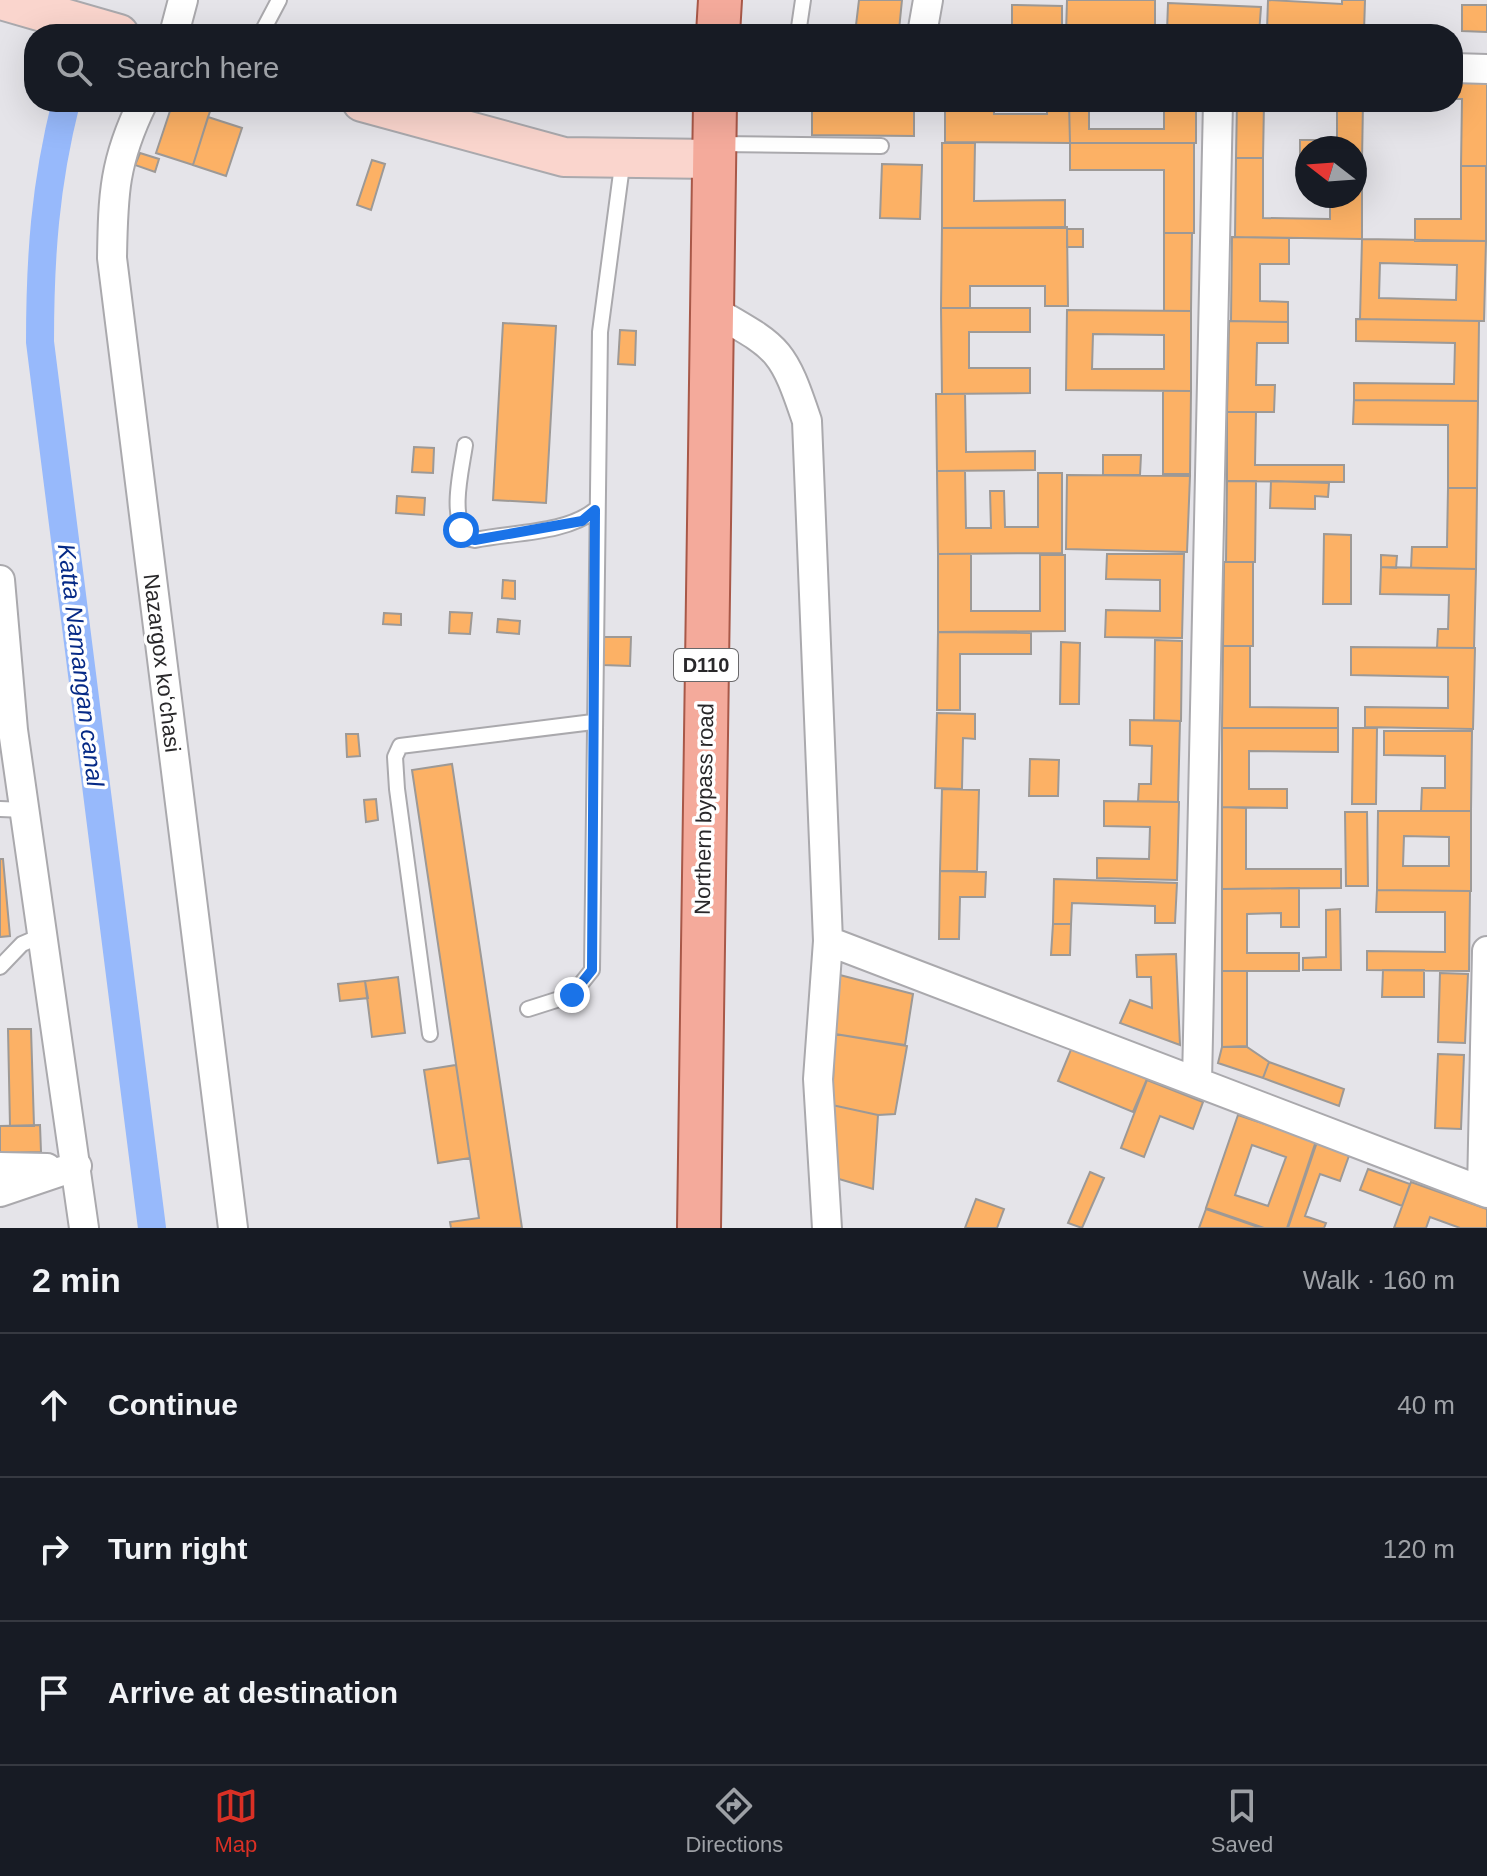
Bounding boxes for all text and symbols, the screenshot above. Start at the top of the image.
search box [24,24,1463,112]
icon: search [52,46,96,90]
text: Search here [116,51,279,84]
north arrow [1295,136,1367,208]
route start [443,512,479,548]
water label: Katta Namangan canal [53,542,109,788]
street label: Nazargox koʻchasi [139,572,185,754]
road number: D110 [674,649,738,681]
street label: Northern bypass road [690,703,718,915]
route end [554,977,590,1013]
text: 2 min [32,1261,121,1299]
text: Walk · 160 m [1303,1265,1455,1295]
icon: ahead [32,1383,76,1427]
text: Continue [108,1388,238,1421]
text: 40 m [1397,1390,1455,1420]
icon: right [32,1527,76,1571]
text: Turn right [108,1532,247,1565]
text: 120 m [1383,1534,1455,1564]
icon: arrive [32,1671,76,1715]
text: Arrive at destination [108,1676,398,1709]
tab: Map [214,1784,258,1858]
tab: Directions [685,1784,783,1858]
tab: Saved [1211,1784,1273,1858]

